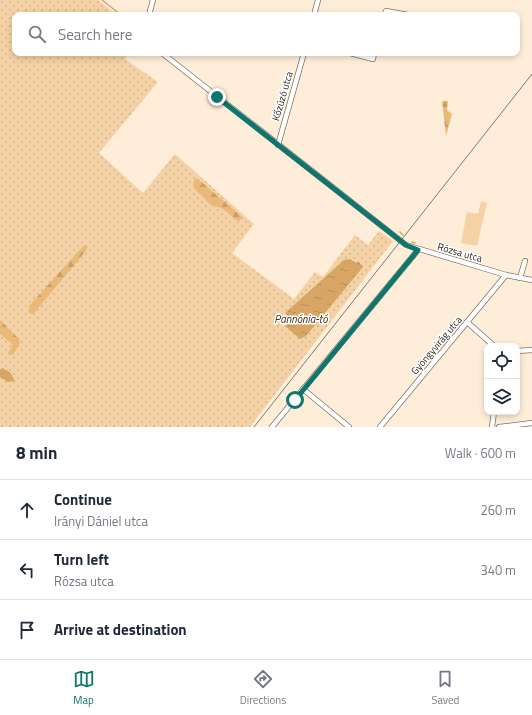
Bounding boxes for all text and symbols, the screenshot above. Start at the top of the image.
search box [12,12,520,56]
icon: search [26,23,48,45]
text: Search here [58,23,132,46]
street label: Kőzúzó utca [268,70,297,123]
route end [208,88,226,106]
street label: Rózsa utca [436,239,484,266]
water label: Pannónia-tó [274,311,328,327]
street label: Gyöngyvirág utca [407,313,465,378]
map controls [484,343,520,415]
button: locate [484,343,520,379]
button: layers [484,379,520,415]
route start [286,391,304,409]
text: 8 min [16,440,57,466]
text: Walk · 600 m [445,443,516,463]
text: Continue [54,488,112,511]
icon: ahead [16,499,38,521]
text: 260 m [480,500,516,520]
text: Irányi Dániel utca [54,511,148,531]
text: Turn left [54,548,109,571]
icon: left [16,559,38,581]
text: 340 m [480,560,516,580]
text: Rózsa utca [54,571,114,591]
text: Arrive at destination [54,618,187,641]
icon: arrive [16,619,38,641]
tab: Map [73,668,95,708]
tab: Directions [240,668,286,708]
tab: Saved [431,668,459,708]

